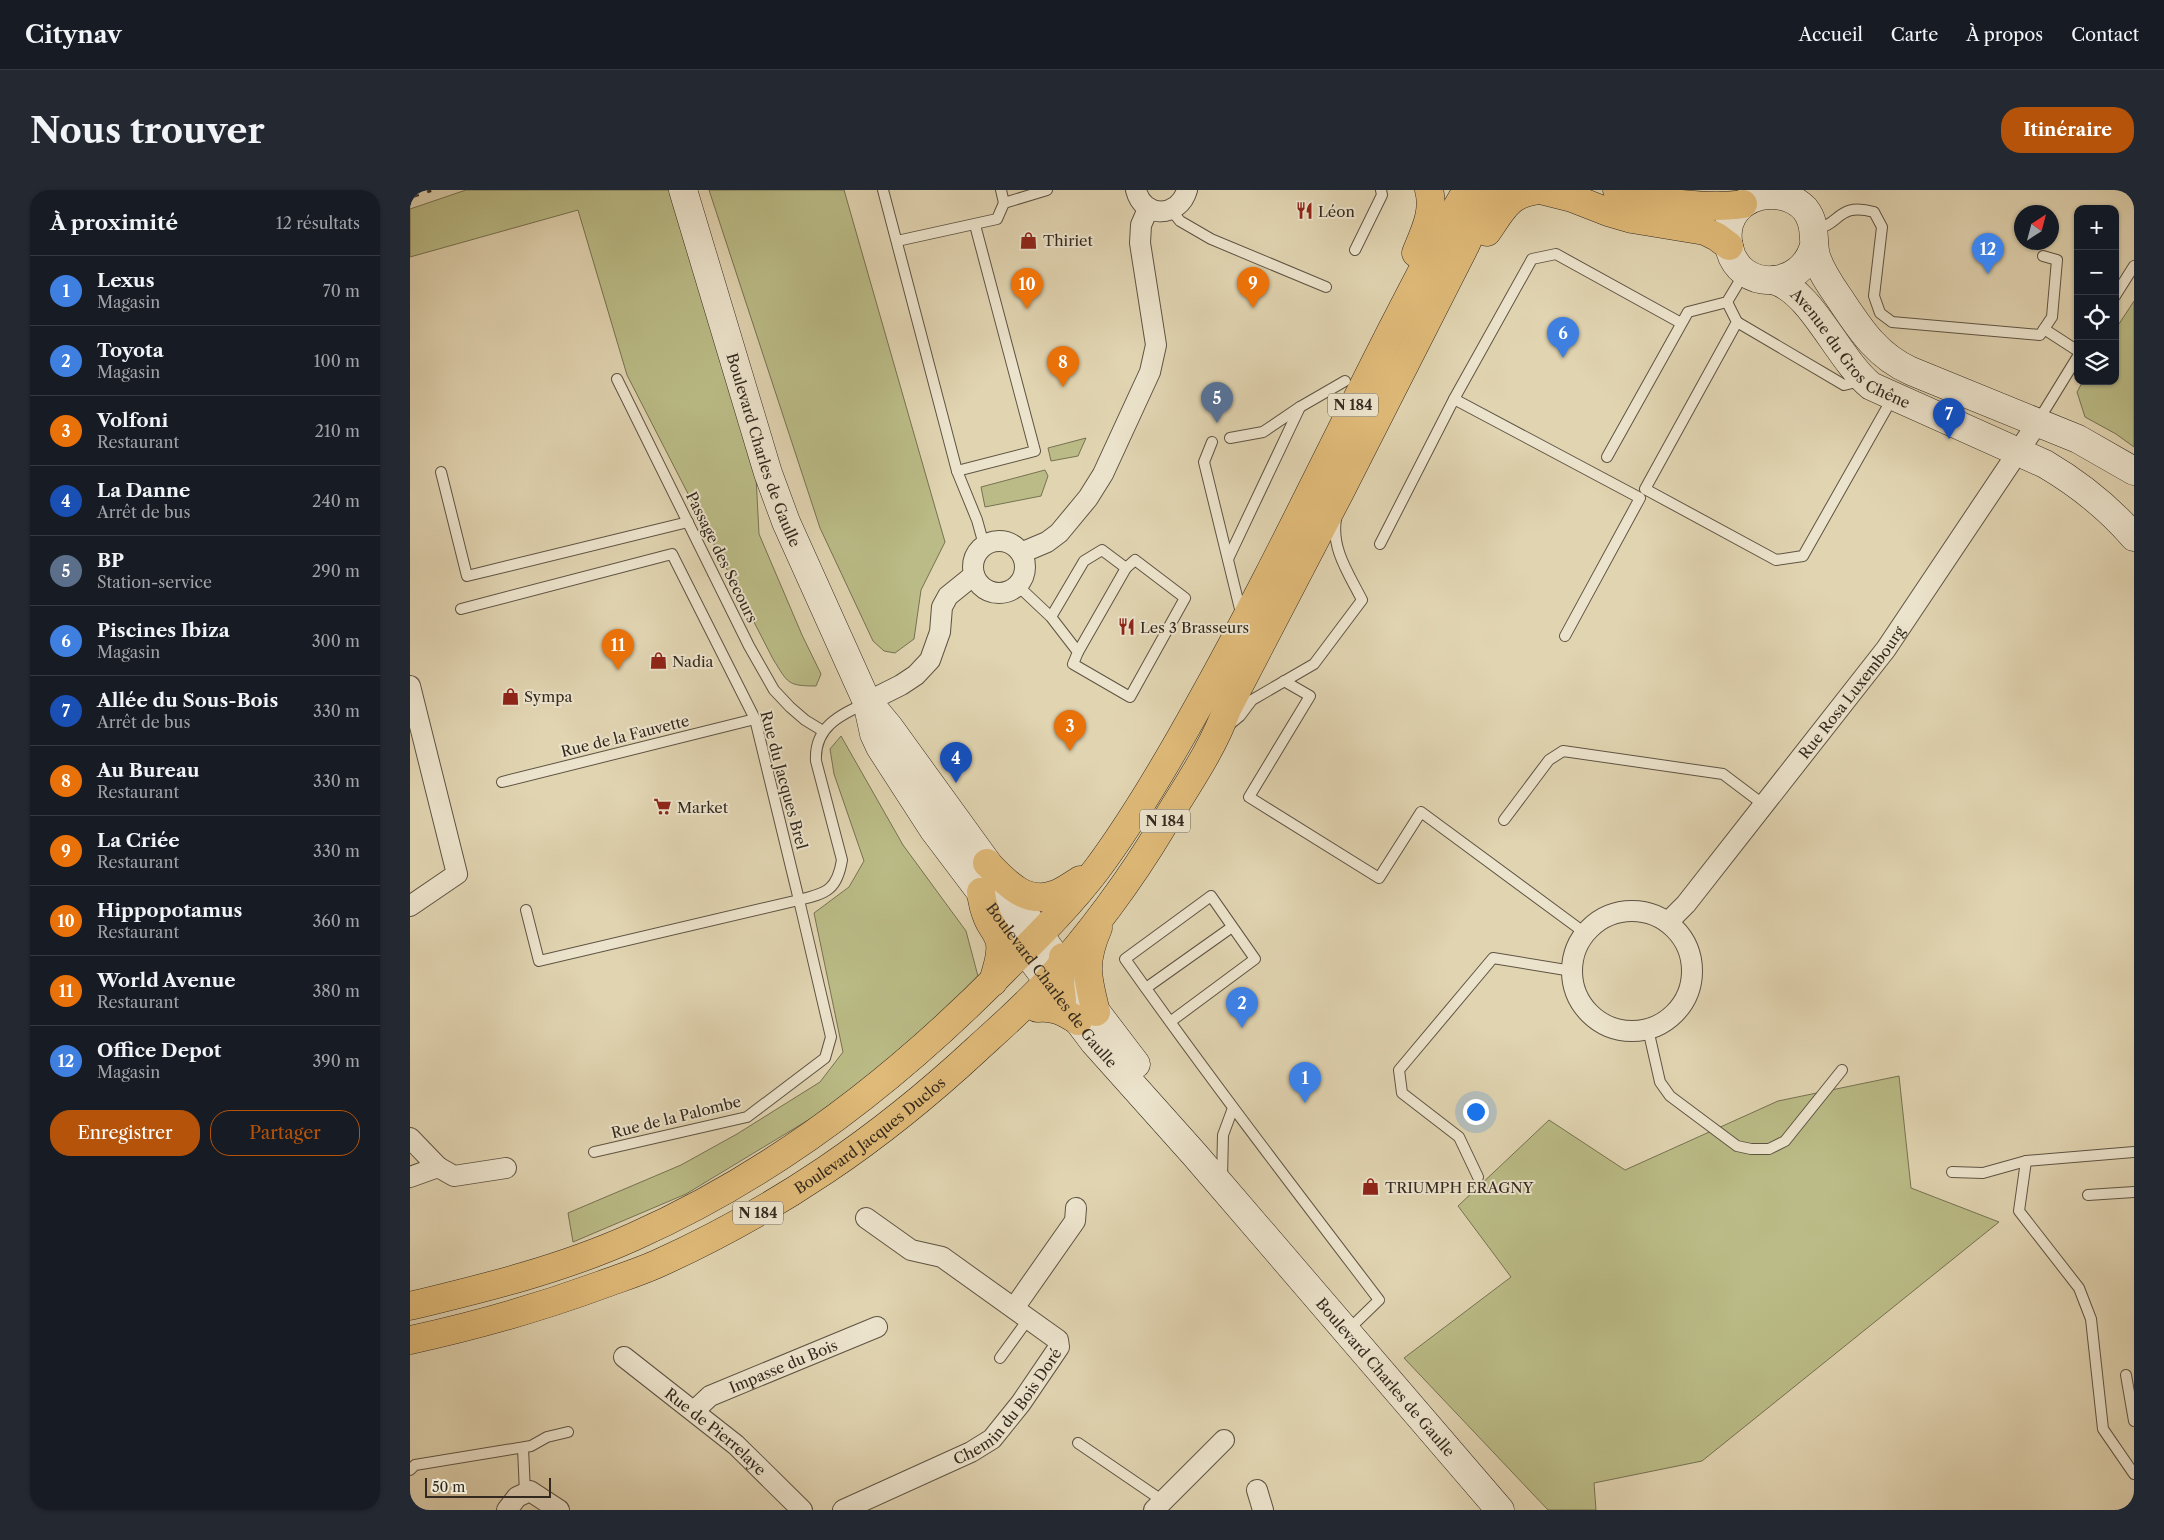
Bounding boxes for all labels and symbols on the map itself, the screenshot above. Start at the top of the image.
restaurant icon: Léon [1294,201,1314,221]
place label: Léon [1318,202,1355,221]
north arrow [2014,205,2059,250]
shop icon: Thiriet [1019,230,1039,250]
place label: Thiriet [1043,231,1093,250]
pin: 12 [1972,233,2004,274]
pin: 9 [1237,267,1269,308]
pin: 10 [1011,268,1043,309]
street label: Avenue du Gros Chêne [1786,284,1913,412]
pin: 6 [1547,317,1579,358]
pin: 8 [1047,346,1079,387]
street label: Boulevard Charles de Gaulle [723,350,805,550]
pin: 5 [1201,382,1233,423]
road number: N 184 [1328,394,1378,416]
pin: 7 [1933,398,1965,439]
street label: Passage des Secours [682,488,762,626]
restaurant icon: Les 3 Brasseurs [1116,617,1136,637]
place label: Les 3 Brasseurs [1140,618,1249,637]
street label: Rue Rosa Luxembourg [1794,622,1908,762]
pin: 11 [602,629,634,670]
shop icon: Nadia [648,651,668,671]
place label: Nadia [672,652,714,671]
shop icon: Sympa [500,686,520,706]
place label: Sympa [524,687,572,706]
street label: Rue du Jacques Brel [756,709,812,852]
pin: 3 [1054,710,1086,751]
street label: Rue de la Fauvette [559,711,691,761]
pin: 4 [940,742,972,783]
supermarket icon: Market [653,797,673,817]
place label: Market [677,798,729,817]
road number: N 184 [1140,810,1190,832]
street label: Boulevard Charles de Gaulle [982,899,1122,1071]
pin: 2 [1226,987,1258,1028]
pin: 1 [1289,1062,1321,1103]
street label: Boulevard Jacques Duclos [790,1073,949,1198]
street label: Rue de la Palombe [609,1092,743,1142]
your location [1463,1099,1489,1125]
shop icon: TRIUMPH ERAGNY [1361,1177,1381,1197]
place label: TRIUMPH ERAGNY [1385,1178,1534,1197]
road number: N 184 [733,1201,783,1224]
street label: Boulevard Charles de Gaulle [1312,1294,1459,1460]
street label: Impasse du Bois [726,1335,840,1397]
street label: Chemin du Bois Doré [950,1344,1065,1468]
street label: Rue de Pierrelaye [661,1383,770,1479]
scale bar [425,1475,551,1498]

